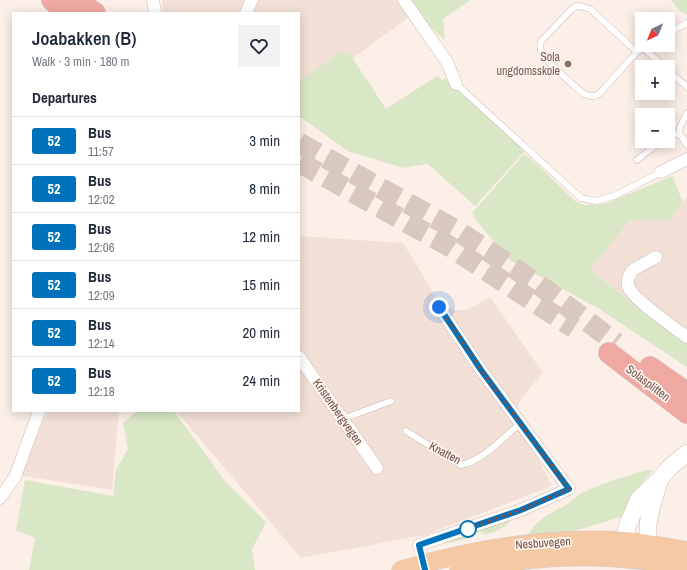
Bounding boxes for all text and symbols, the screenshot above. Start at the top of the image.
north arrow [635,12,675,52]
map controls [635,12,675,148]
text: Joabakken (B) [32,25,136,51]
button: heart [238,25,280,67]
place label: Sola ungdomsskole [497,49,561,79]
text: Walk · 3 min · 180 m [32,53,129,70]
marker: Sola ungdomsskole [563,59,573,69]
button: + [635,60,675,100]
text: Departures [32,87,97,108]
button: − [635,108,675,148]
text: Bus [88,122,111,143]
text: 3 min [249,130,280,151]
text: 52 [48,132,60,150]
text: 11:57 [88,143,114,160]
text: Bus [88,170,111,191]
text: 8 min [249,178,280,199]
text: 52 [48,180,60,198]
text: 12:02 [88,191,115,208]
text: Bus [88,218,111,239]
text: 12 min [242,226,280,247]
text: 52 [48,228,60,246]
text: 12:06 [88,239,115,256]
text: Bus [88,266,111,287]
text: 15 min [242,274,280,295]
text: 52 [48,276,60,294]
text: 12:09 [88,287,115,304]
your location [429,297,449,317]
text: Bus [88,314,111,335]
text: 20 min [242,322,280,343]
text: 52 [48,324,60,342]
text: 12:14 [88,335,115,352]
street label: Solasplitten [623,361,673,405]
text: Bus [88,362,111,383]
text: 24 min [242,370,280,391]
text: 52 [48,372,60,390]
street label: Kristenbergvegen [309,376,367,448]
text: 12:18 [88,383,115,400]
street label: Knatten [426,438,464,468]
unlabelled marker [459,520,477,538]
street label: Nesbuvegen [515,533,571,553]

